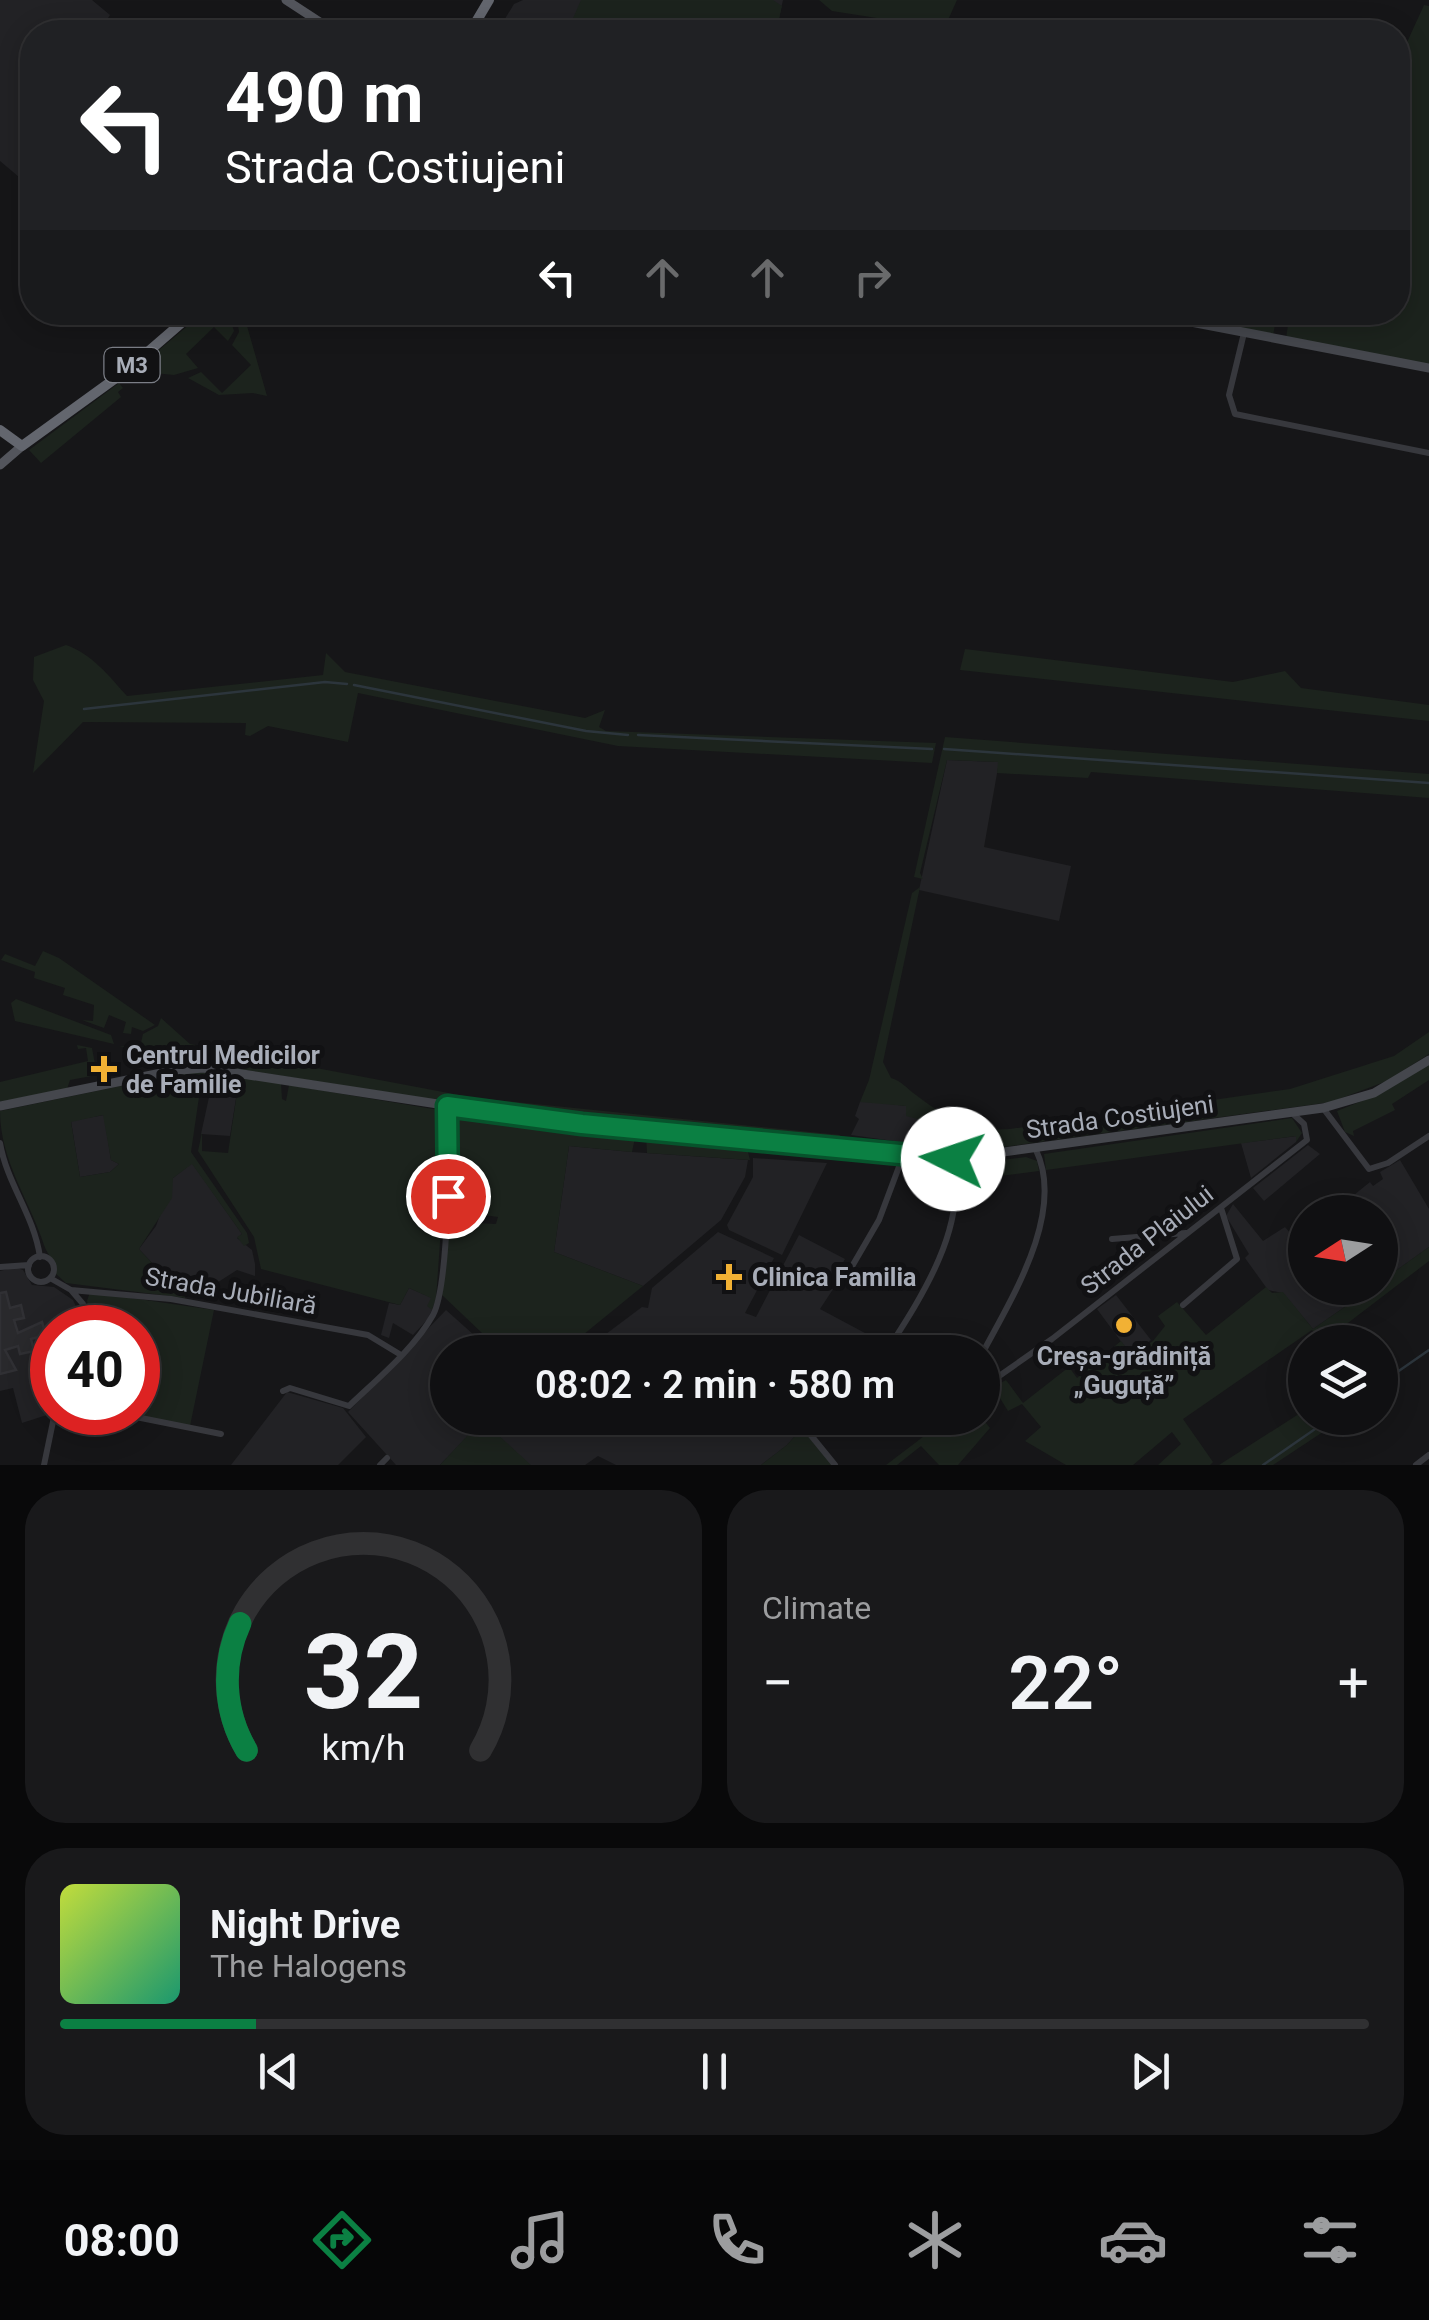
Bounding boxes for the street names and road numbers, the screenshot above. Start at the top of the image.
road number: M3 [104,348,160,382]
street label: Strada Costiujeni [1024,1089,1216,1145]
street label: Strada Plaiului [1075,1179,1219,1301]
street label: Strada Jubiliară [143,1262,319,1320]

